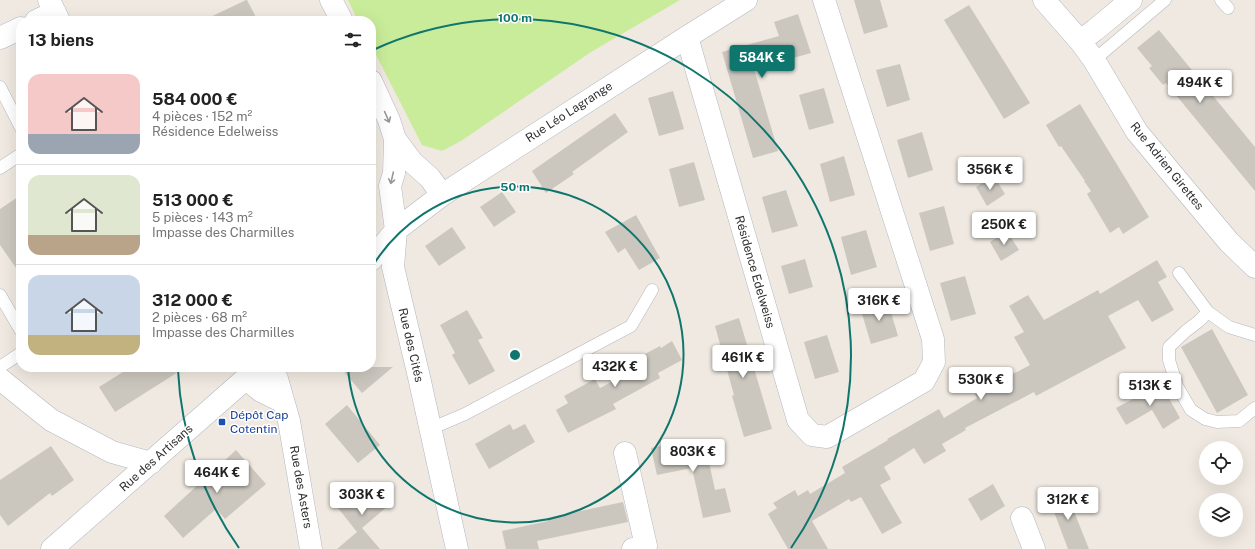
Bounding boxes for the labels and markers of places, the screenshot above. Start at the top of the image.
pin: 584K € [729,45,795,79]
pin: 494K € [1167,70,1233,104]
pin: 356K € [957,157,1023,191]
pin: 250K € [971,212,1037,246]
pin: 316K € [846,288,912,322]
pin: 461K € [710,345,776,379]
centre of rings [508,348,522,362]
pin: 432K € [582,354,648,388]
pin: 530K € [948,367,1014,401]
pin: 513K € [1117,373,1183,407]
place label: Dépôt Cap Cotentin [230,408,288,436]
marker: Dépôt Cap Cotentin [217,417,227,427]
pin: 803K € [660,439,726,473]
pin: 464K € [184,460,250,494]
pin: 303K € [329,482,395,516]
pin: 312K € [1035,487,1101,521]

